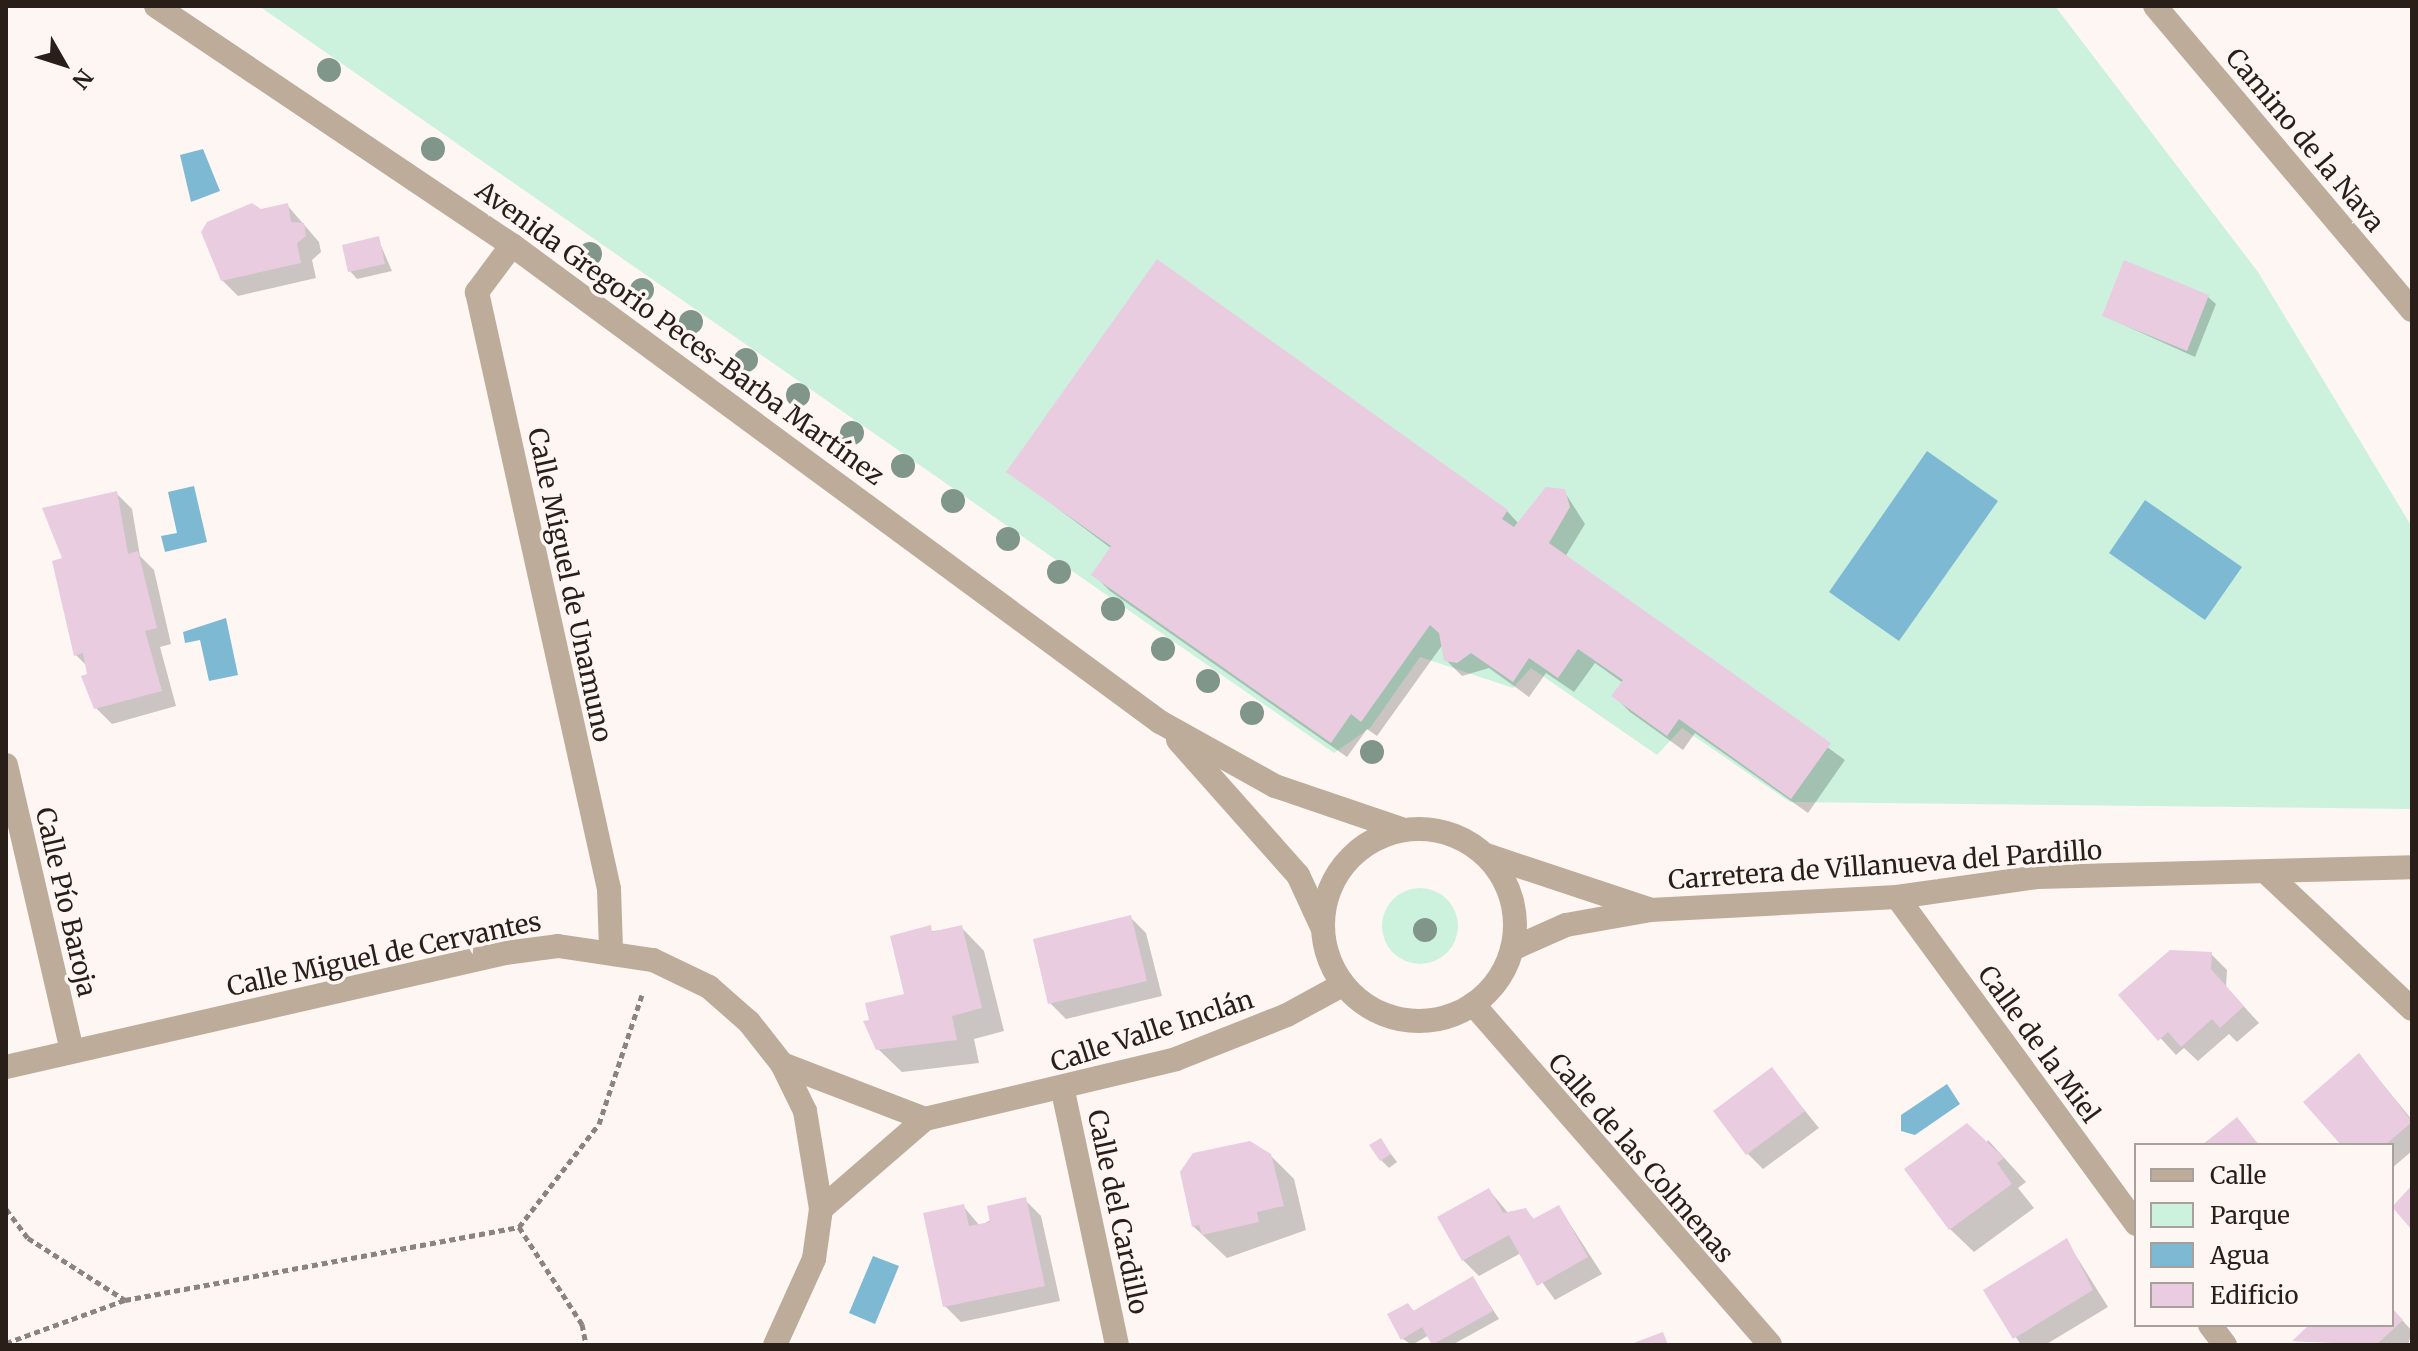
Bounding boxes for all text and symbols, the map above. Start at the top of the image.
north arrow [24,24,104,104]
street label: Camino de la Nava [2219,42,2391,238]
text: N [66,64,99,95]
street label: Avenida Gregorio Peces-Barba Martínez [470,174,890,492]
street label: Calle Miguel de Unamuno [521,425,619,745]
street label: Calle Pío Baroja [29,804,103,1000]
street label: Carretera de Villanueva del Pardillo [1667,834,2103,896]
street label: Calle Miguel de Cervantes [224,905,544,1003]
street label: Calle de la Miel [1972,959,2106,1129]
street label: Calle Valle Inclán [1047,983,1257,1079]
street label: Calle de las Colmenas [1542,1047,1740,1269]
street label: Calle del Cardillo [1081,1107,1155,1317]
legend [2134,1143,2394,1327]
text: Calle [2210,1160,2266,1191]
text: Parque [2210,1200,2290,1231]
text: Agua [2210,1240,2269,1271]
text: Edificio [2210,1280,2298,1311]

